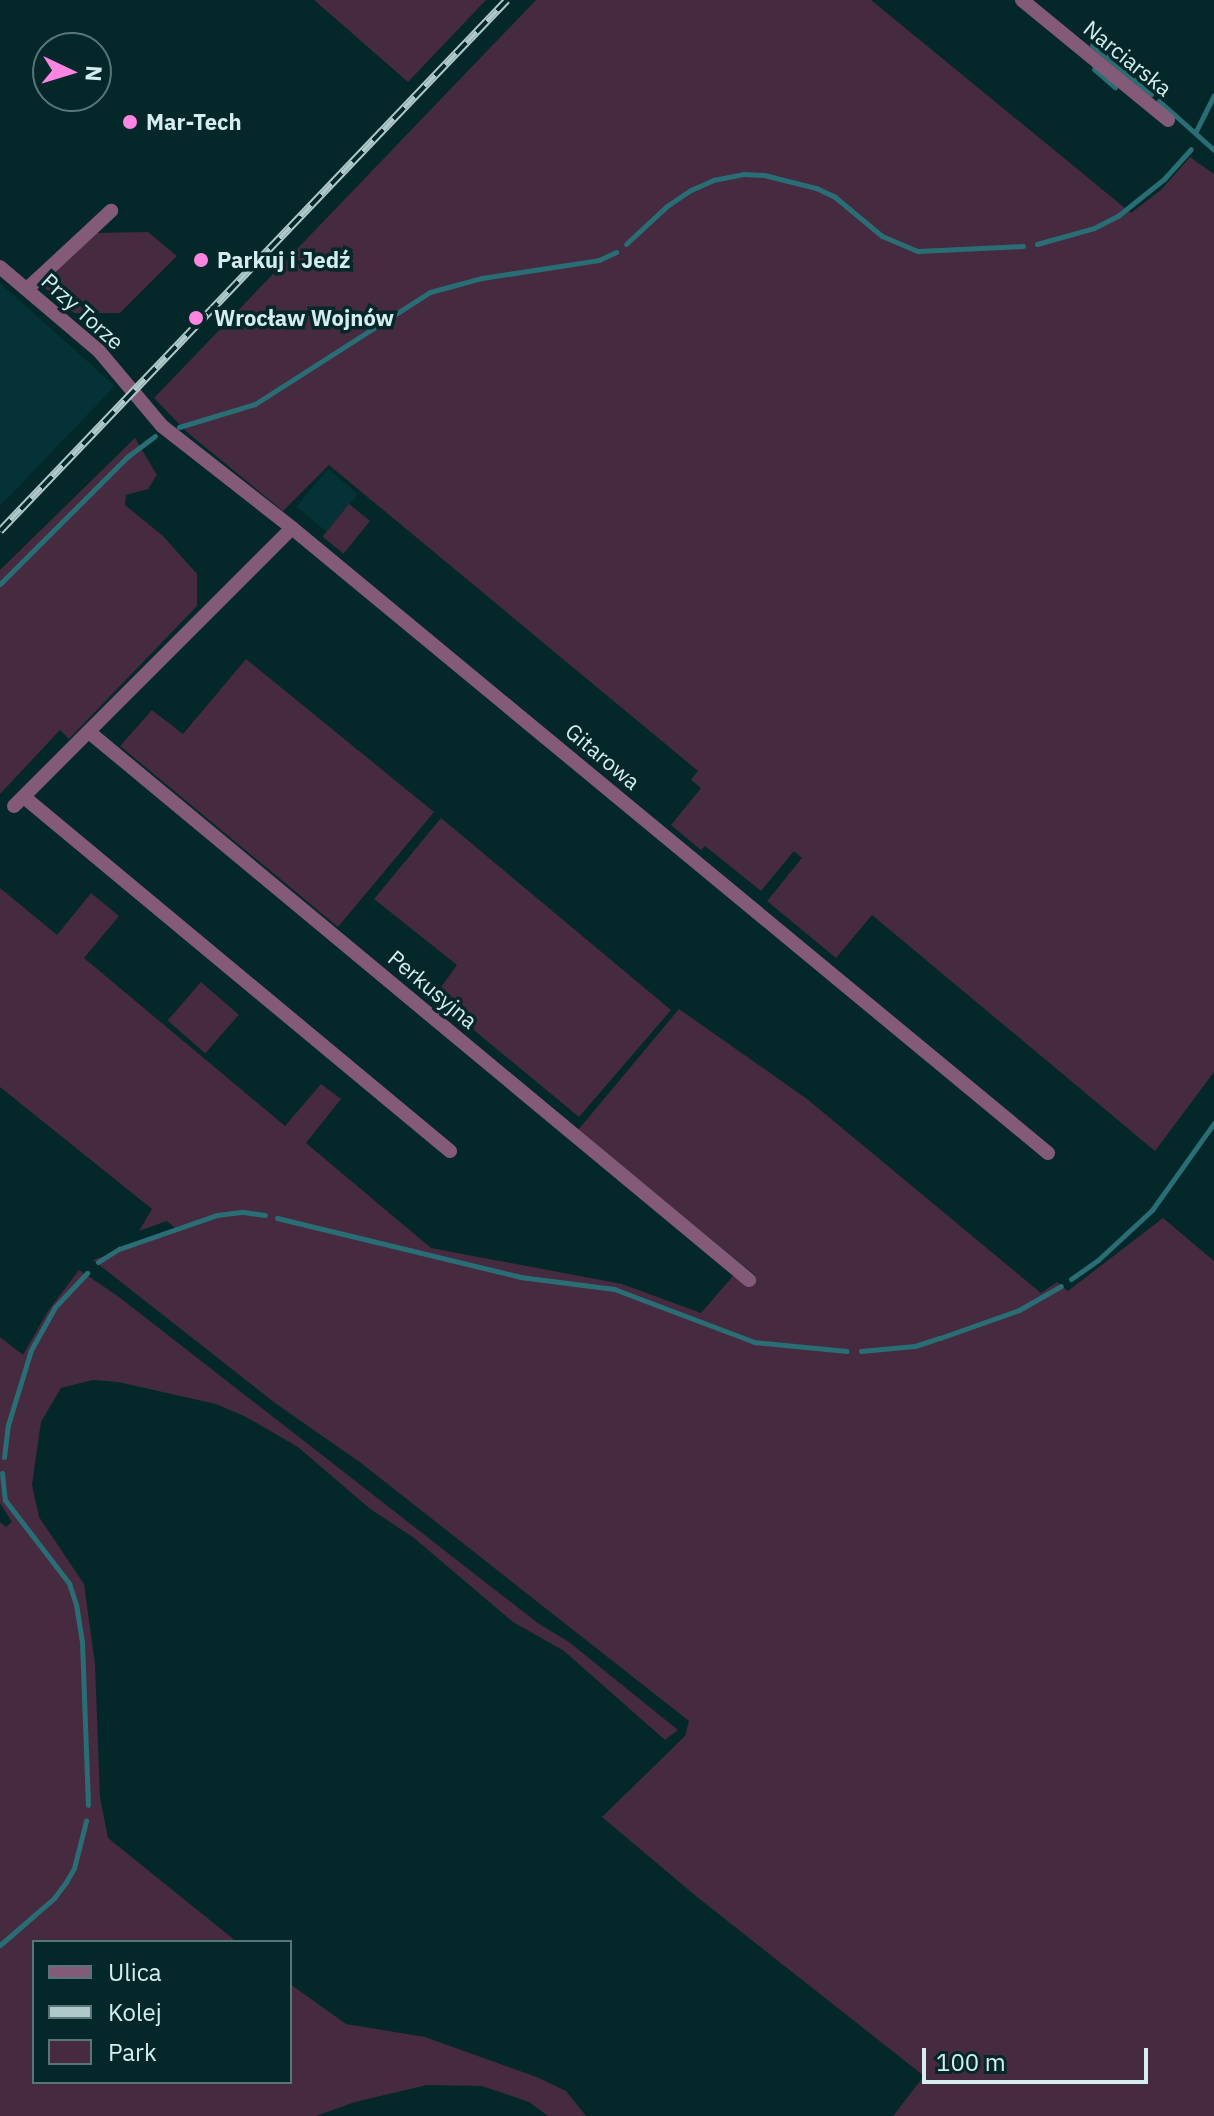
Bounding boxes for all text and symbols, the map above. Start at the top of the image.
street label: Narciarska [1079,15,1177,101]
north arrow [32,32,112,112]
text: N [79,65,109,83]
place label: Mar-Tech [146,109,242,135]
marker: Mar-Tech [121,113,139,131]
place label: Parkuj i Jedź [217,247,350,273]
marker: Parkuj i Jedź [192,251,210,269]
street label: Przy Torze [37,267,129,355]
place label: Wrocław Wojnów [214,305,394,331]
marker: Wrocław Wojnów [185,307,207,329]
street label: Gitarowa [560,717,646,795]
street label: Perkusyjna [383,944,483,1034]
legend [32,1940,292,2084]
text: Ulica [108,1956,162,1988]
text: Kolej [108,1996,162,2028]
scale bar [926,2032,1152,2082]
text: Park [108,2036,157,2068]
text: 100 m [936,2046,1006,2078]

